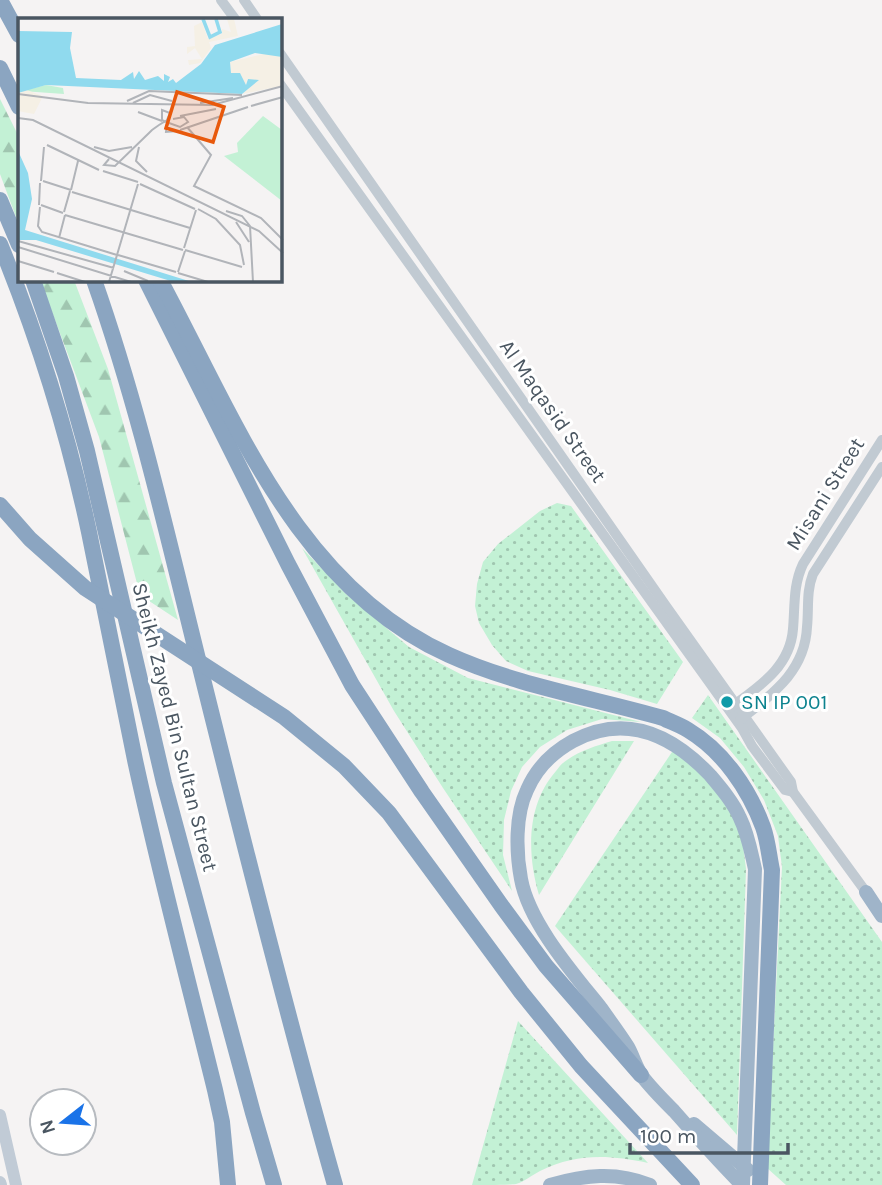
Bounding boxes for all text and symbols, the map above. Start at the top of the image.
inset map [18,18,282,282]
street label: Al Maqasid Street [495,335,611,487]
street label: Misani Street [781,433,869,555]
street label: Sheikh Zayed Bin Sultan Street [127,580,223,874]
place label: SN IP 001 [741,690,827,714]
marker: SN IP 001 [719,694,735,710]
north arrow [28,1087,98,1157]
scale bar [630,1112,788,1156]
text: N [35,1117,60,1136]
text: 100 m [640,1124,697,1148]

